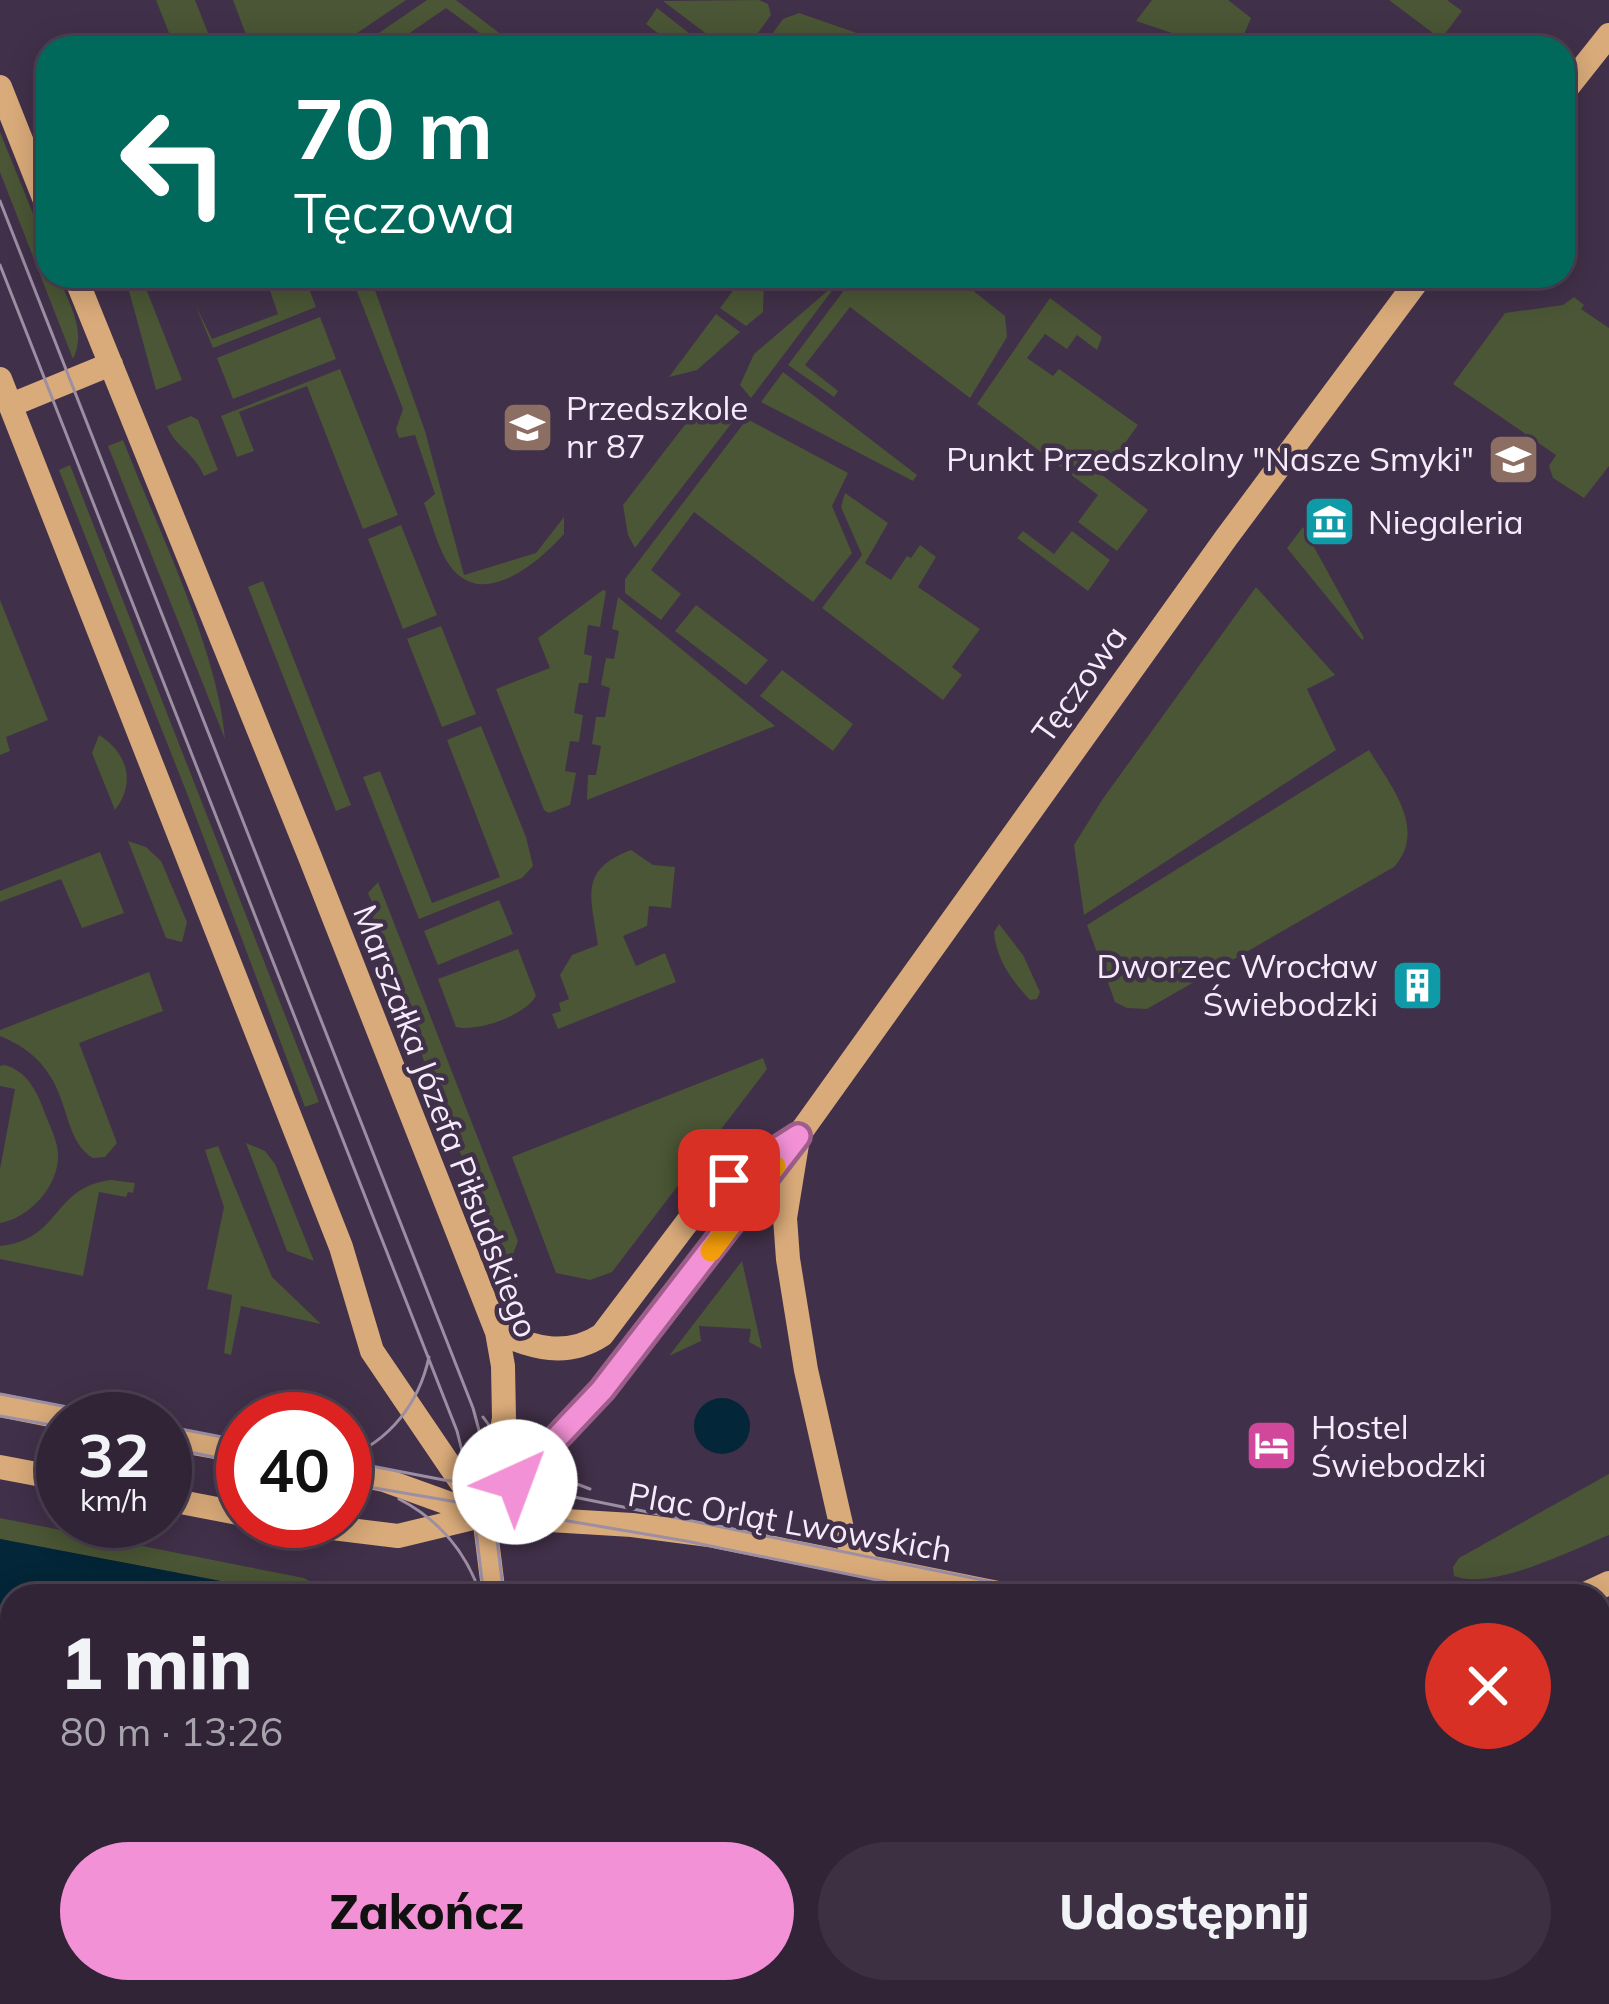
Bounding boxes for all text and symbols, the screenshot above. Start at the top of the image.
text: 70 m [294,75,493,180]
icon: left [96,84,252,240]
text: Tęczowa [294,179,515,247]
place label: Przedszkole nr 87 [566,387,748,466]
school or university icon: Przedszkole nr 87 [499,399,555,455]
school or university icon: Punkt Przedszkolny "Nasze Smyki" [1485,431,1541,487]
place label: Punkt Przedszkolny "Nasze Smyki" [946,438,1474,479]
museum icon: Niegaleria [1301,494,1357,550]
place label: Niegaleria [1368,501,1524,542]
street label: Tęczowa [1022,617,1135,750]
street label: Marszałka Józefa Piłsudskiego [345,899,548,1343]
place label: Dworzec Wrocław Świebodzki [1096,945,1378,1024]
building icon: Dworzec Wrocław Świebodzki [1389,957,1445,1013]
pin [678,1129,780,1231]
icon: arrive [696,1147,762,1213]
speed limit sign: 40 [216,1392,372,1548]
place label: Hostel Świebodzki [1311,1406,1486,1485]
text: 32 [78,1417,150,1492]
hotel icon: Hostel Świebodzki [1244,1418,1300,1474]
position arrow [452,1419,578,1545]
street label: Plac Orląt Lwowskich [625,1473,955,1570]
text: km/h [80,1481,148,1519]
text: 1 min [60,1617,253,1707]
button: close [1425,1623,1551,1749]
text: 80 m · 13:26 [60,1707,283,1756]
button: Zakończ [60,1842,794,1980]
button: Udostępnij [818,1842,1551,1980]

